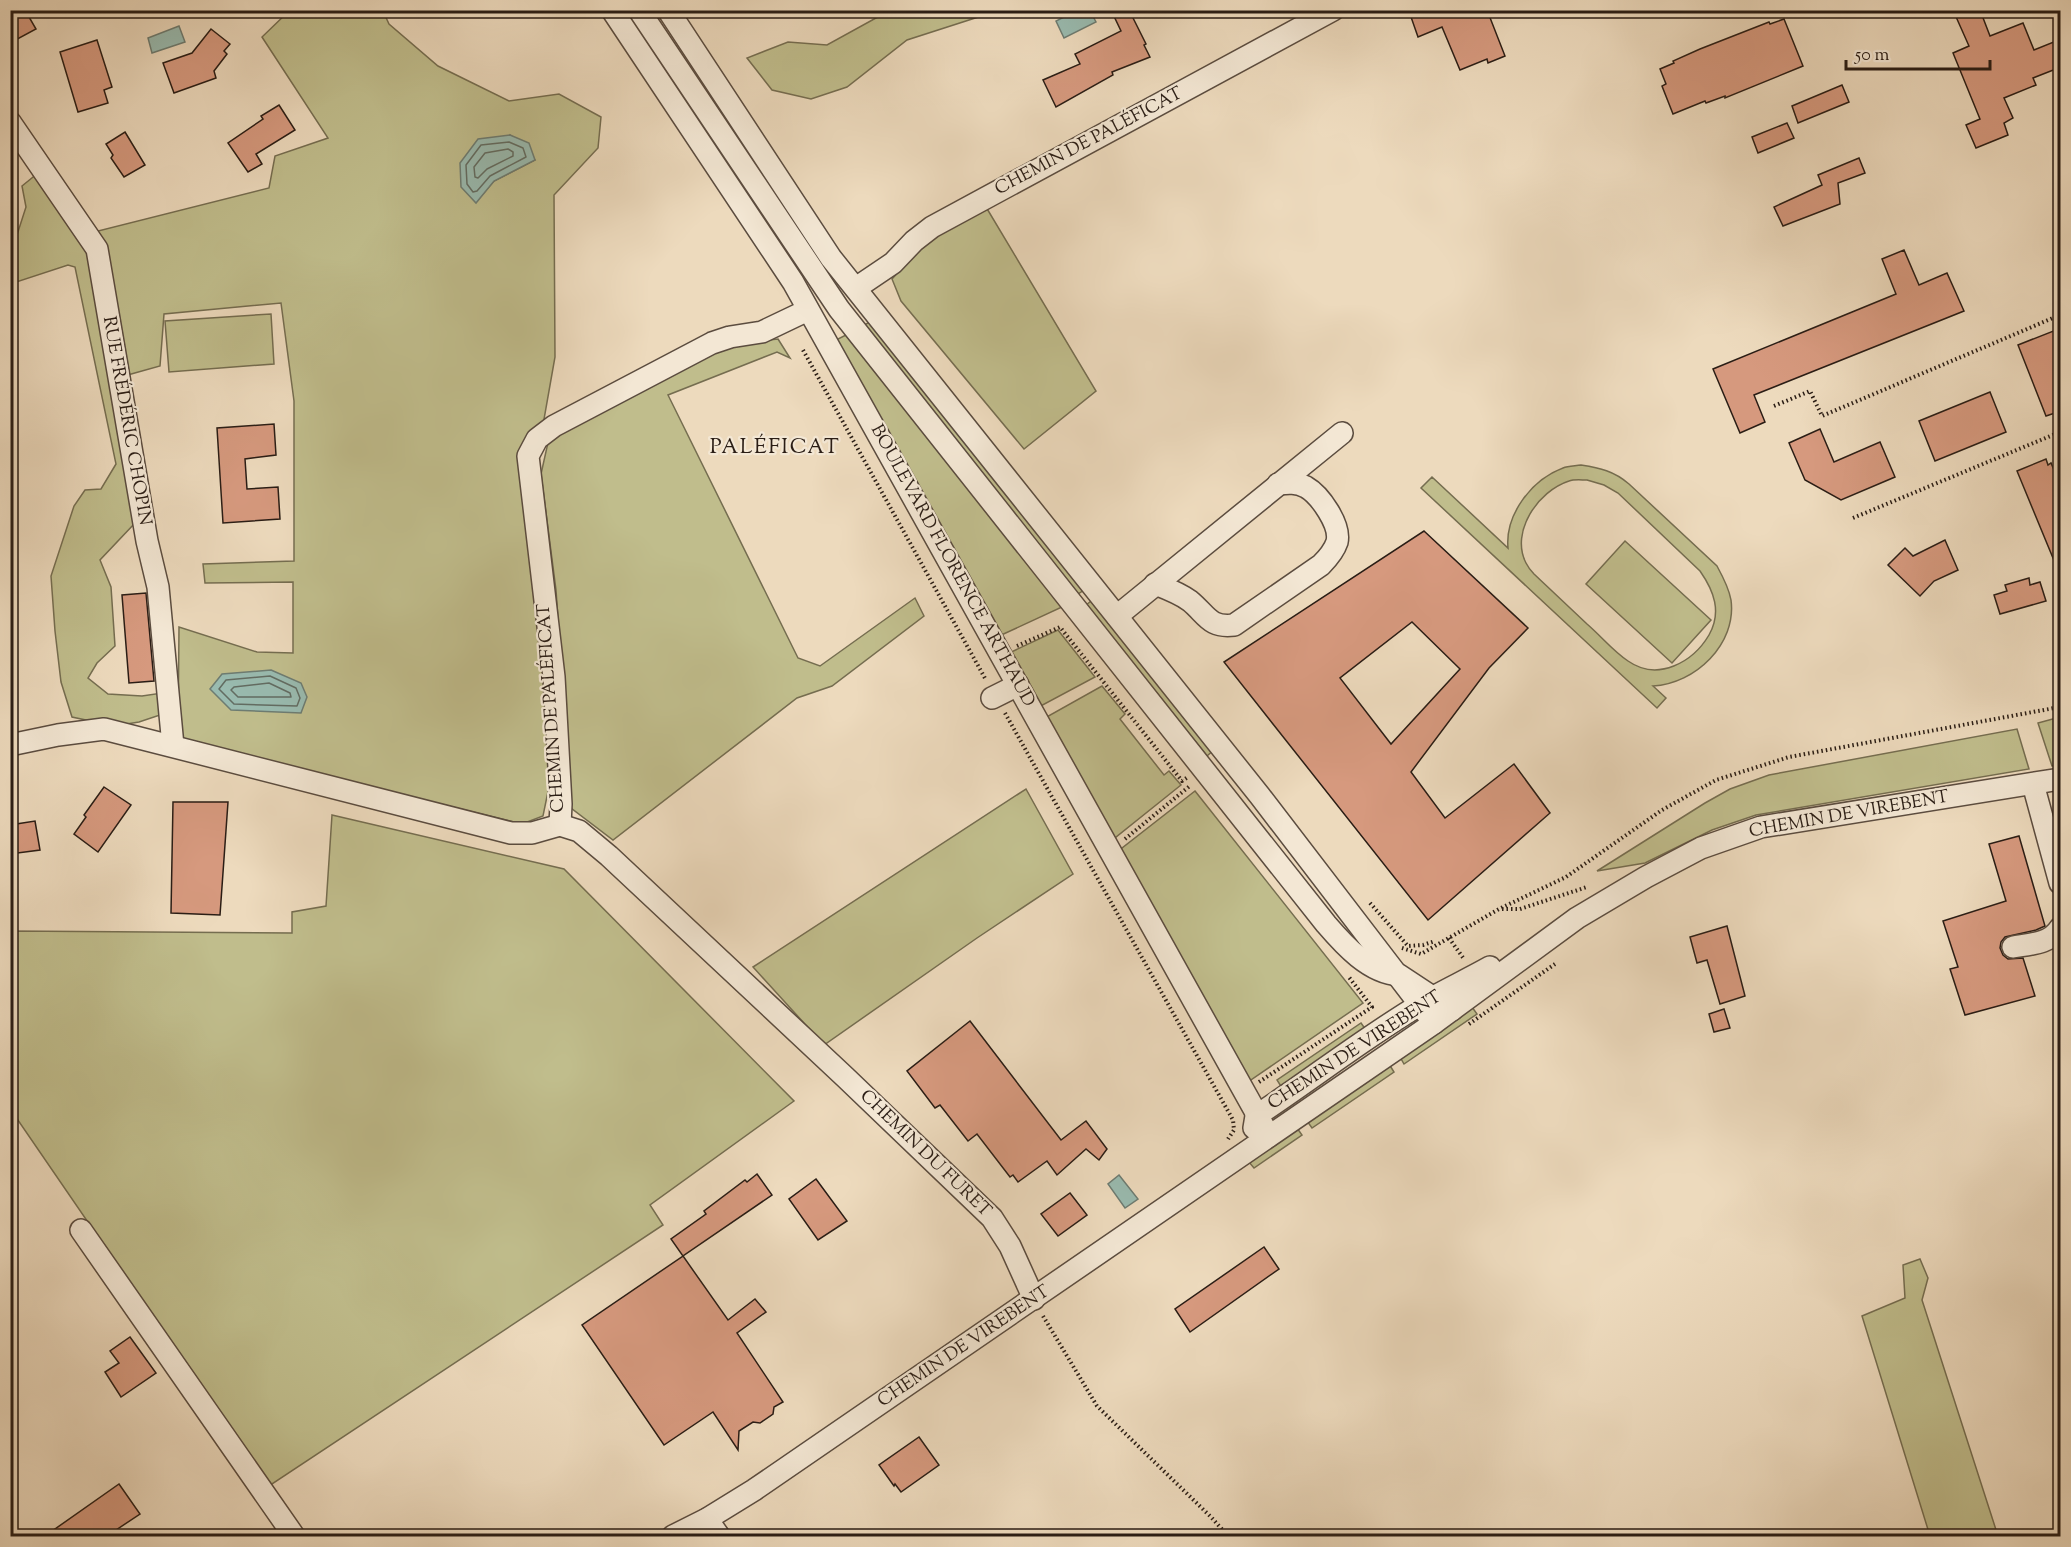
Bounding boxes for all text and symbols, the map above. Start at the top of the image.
scale bar [1846,33,1990,71]
text: 50 m [1854,43,1890,69]
street label: CHEMIN DE PALÉFICAT [990,81,1188,203]
street label: RUE FRÉDÉRIC CHOPIN [95,314,157,528]
street label: BOULEVARD FLORENCE ARTHAUD [863,420,1041,712]
district label: PALÉFICAT [710,433,840,463]
street label: CHEMIN DE PALÉFICAT [532,602,572,813]
street label: CHEMIN DE VIREBENT [1747,785,1951,845]
street label: CHEMIN DE VIREBENT [1263,985,1447,1117]
street label: CHEMIN DU FURET [853,1084,997,1224]
street label: CHEMIN DE VIREBENT [873,1279,1056,1414]

